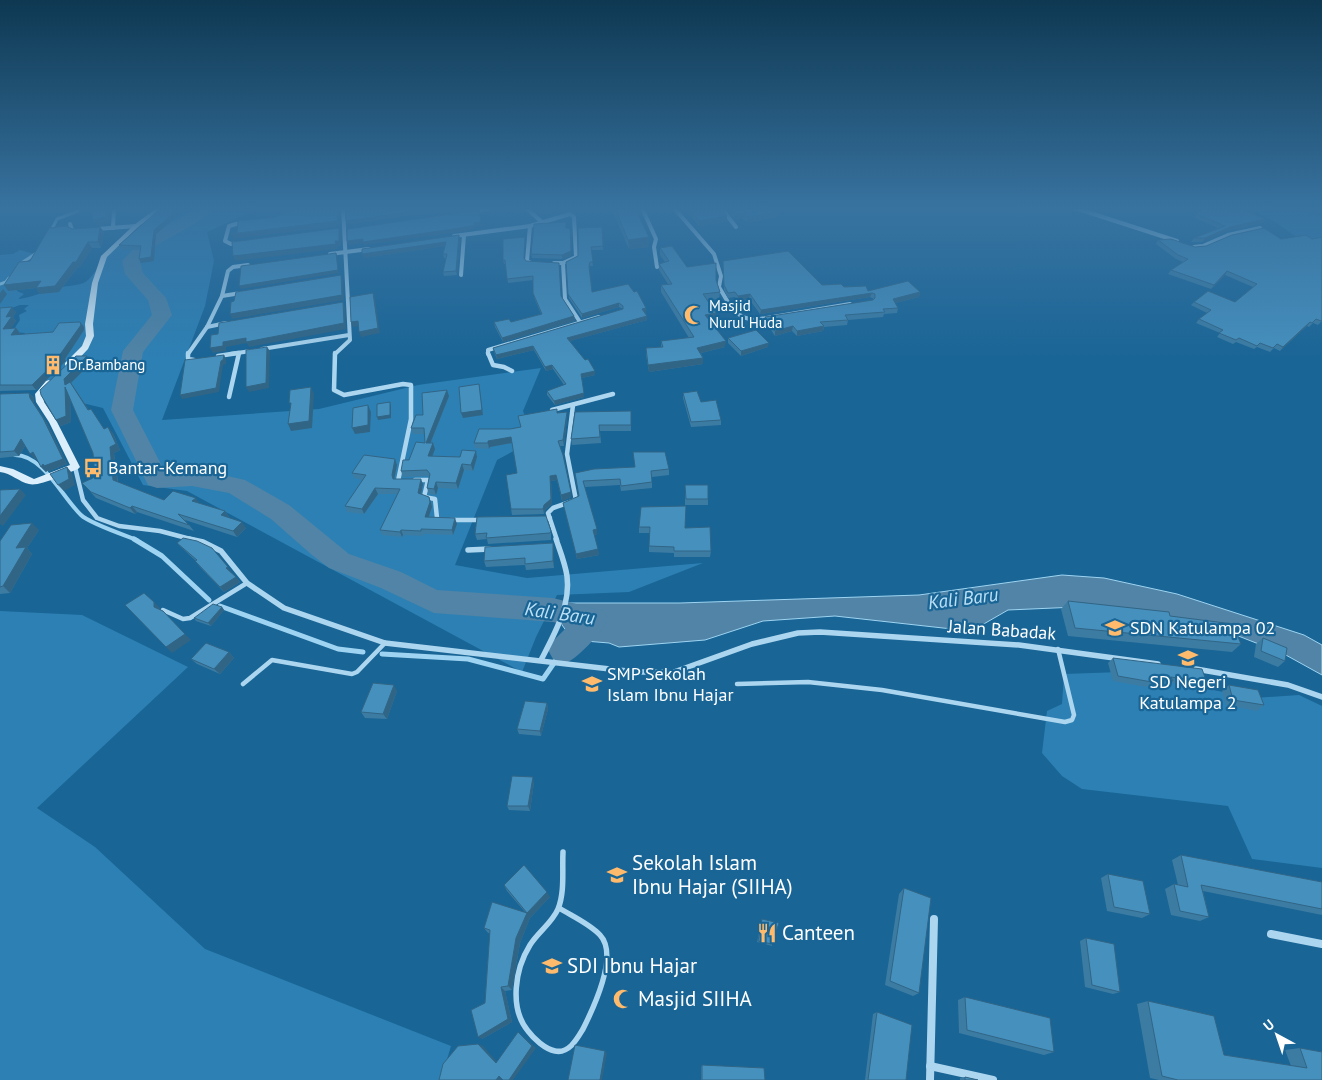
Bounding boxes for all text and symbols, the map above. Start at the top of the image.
place label: Masjid Nurul Huda [709,296,782,332]
mosque icon: Masjid Nurul Huda [683,304,705,326]
building icon: Dr.Bambang [42,354,64,376]
place label: Dr.Bambang [68,355,145,374]
place label: Bantar-Kemang [108,456,227,479]
bus stop icon: Bantar-Kemang [82,457,104,479]
water label: Kali Baru [927,582,1000,614]
water label: Kali Baru [523,596,597,630]
street label: Jalan Babadak [946,614,1057,645]
place label: SDN Katulampa 02 [1130,616,1275,639]
school or university icon: SDN Katulampa 02 [1104,617,1126,639]
school or university icon: SD Negeri Katulampa 2 [1177,647,1199,669]
place label: SMP Sekolah Islam Ibnu Hajar [607,662,734,706]
place label: SD Negeri Katulampa 2 [1139,670,1237,714]
school or university icon: SMP Sekolah Islam Ibnu Hajar [581,673,603,695]
place label: Sekolah Islam Ibnu Hajar (SIIHA) [632,849,793,900]
school or university icon: Sekolah Islam Ibnu Hajar (SIIHA) [606,864,628,886]
place label: Canteen [782,919,855,946]
restaurant icon: Canteen [756,922,778,944]
place label: SDI Ibnu Hajar [567,952,697,979]
school or university icon: SDI Ibnu Hajar [541,955,563,977]
place label: Masjid SIIHA [638,985,752,1012]
mosque icon: Masjid SIIHA [612,988,634,1010]
north arrow [1252,1010,1302,1060]
text: U [1259,1015,1278,1035]

